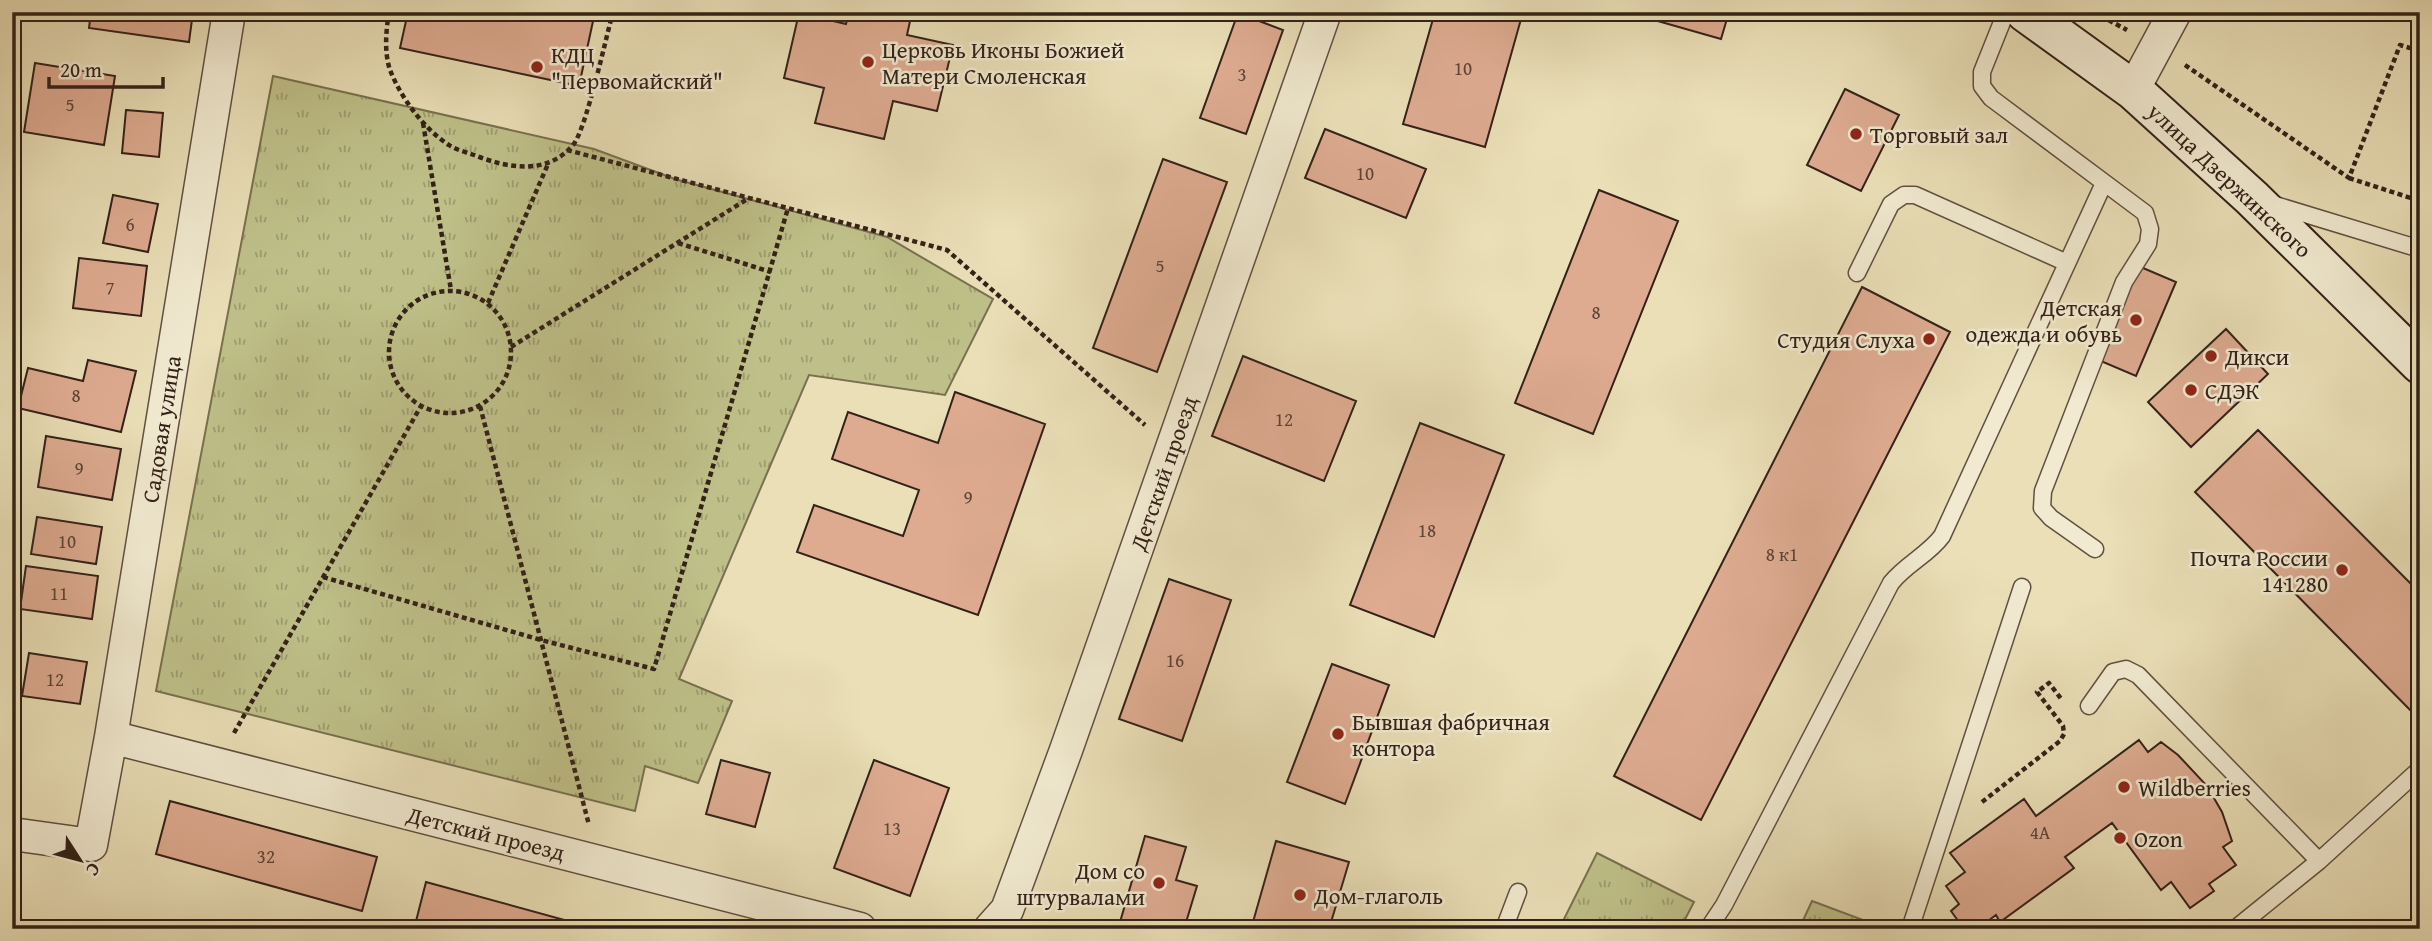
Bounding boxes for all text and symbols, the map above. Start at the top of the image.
place label: Церковь Иконы Божией Матери Смоленская [882,33,1125,92]
place label: КДЦ "Первомайский" [551,38,723,97]
scale bar [49,46,163,90]
text: 20 m [60,54,102,85]
marker: Церковь Иконы Божией Матери Смоленская [860,54,876,70]
house number: 10 [1454,54,1472,82]
marker: КДЦ "Первомайский" [529,59,545,75]
house number: 3 [1237,60,1247,88]
house number: 5 [65,90,75,118]
street label: улица Дзержинского [2140,94,2320,265]
place label: Торговый зал [1870,118,2009,151]
marker: Торговый зал [1848,126,1864,142]
house number: 10 [1356,159,1374,187]
house number: 6 [125,210,135,238]
house number: 5 [1155,251,1165,279]
house number: 7 [105,273,115,301]
place label: Детская одежда и обувь [1966,291,2122,350]
house number: 8 [1591,298,1601,326]
marker: Детская одежда и обувь [2128,312,2144,328]
place label: Студия Слуха [1777,323,1915,356]
marker: Студия Слуха [1921,331,1937,347]
place label: Дикси [2224,340,2290,373]
marker: Дикси [2203,348,2219,364]
street label: Садовая улица [133,353,189,505]
place label: СДЭК [2205,374,2259,407]
house number: 8 [71,381,81,409]
marker: СДЭК [2183,382,2199,398]
street label: Детский проезд [1121,391,1205,556]
house number: 12 [1275,405,1293,433]
house number: 9 [74,454,84,482]
house number: 9 [963,483,973,511]
house number: 18 [1418,516,1436,544]
house number: 10 [58,527,76,555]
house number: 8 к1 [1766,540,1798,568]
place label: Почта России 141280 [2190,541,2328,600]
marker: Почта России 141280 [2334,562,2350,578]
house number: 11 [50,579,68,607]
house number: 16 [1166,646,1184,674]
house number: 12 [46,665,64,693]
place label: Бывшая фабричная контора [1352,705,1550,764]
marker: Бывшая фабричная контора [1330,726,1346,742]
place label: Wildberries [2138,771,2251,804]
marker: Wildberries [2116,779,2132,795]
street label: Детский проезд [403,797,569,869]
house number: 13 [883,814,901,842]
house number: 4А [2030,818,2051,846]
place label: Ozon [2134,822,2183,855]
north arrow [46,825,116,895]
marker: Ozon [2112,830,2128,846]
house number: 32 [257,842,275,870]
place label: Дом со штурвалами [1016,854,1145,913]
text: С [79,857,108,883]
marker: Дом со штурвалами [1151,875,1167,891]
place label: Дом-глаголь [1313,879,1443,912]
marker: Дом-глаголь [1292,887,1308,903]

